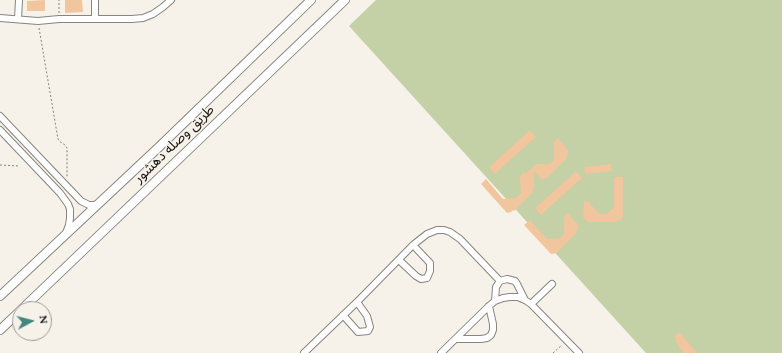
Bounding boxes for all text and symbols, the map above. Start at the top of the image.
street label: طريق وصله دهشور [131,102,219,188]
north arrow [12,301,52,341]
text: N [34,314,52,325]

